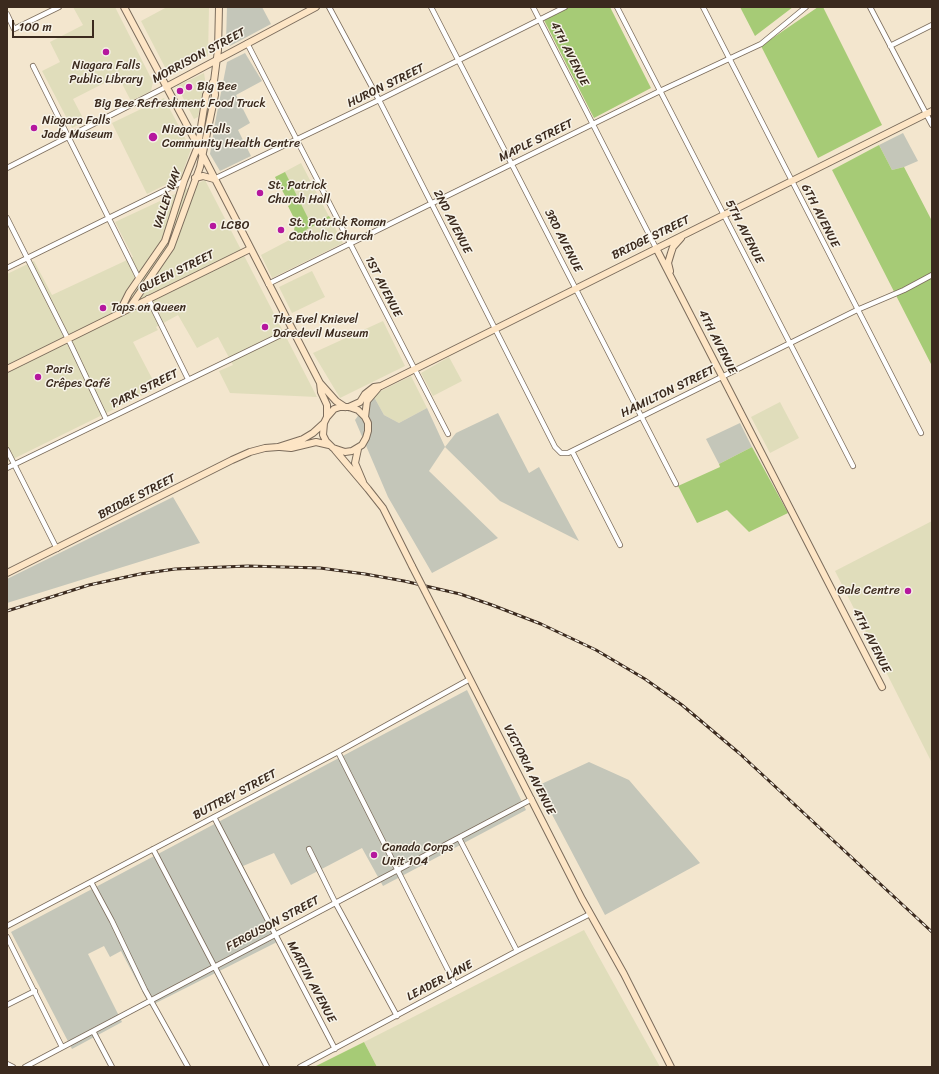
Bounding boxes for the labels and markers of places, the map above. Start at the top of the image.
marker: Niagara Falls Public Library [101,47,111,57]
place label: Niagara Falls Public Library [69,59,143,87]
place label: Big Bee [197,80,237,94]
marker: Big Bee [184,82,194,92]
marker: Big Bee Refreshment Food Truck [175,86,185,96]
place label: Big Bee Refreshment Food Truck [94,97,266,111]
place label: Niagara Falls Jade Museum [42,114,113,142]
marker: Niagara Falls Jade Museum [29,123,39,133]
place label: Niagara Falls Community Health Centre [162,123,300,151]
marker: Niagara Falls Community Health Centre [147,131,159,143]
place label: St. Patrick Church Hall [268,179,330,207]
marker: St. Patrick Church Hall [255,188,265,198]
place label: St. Patrick Roman Catholic Church [289,216,386,244]
place label: LCBO [221,219,249,233]
marker: LCBO [208,221,218,231]
marker: St. Patrick Roman Catholic Church [276,225,286,235]
place label: Taps on Queen [111,301,186,315]
marker: Taps on Queen [98,303,108,313]
place label: The Evel Knievel Daredevil Museum [273,313,368,341]
marker: The Evel Knievel Daredevil Museum [260,322,270,332]
place label: Paris Crêpes Café [46,363,110,391]
marker: Paris Crêpes Café [33,372,43,382]
place label: Gale Centre [837,584,900,598]
marker: Gale Centre [903,586,913,596]
place label: Canada Corps Unit 104 [382,841,453,869]
marker: Canada Corps Unit 104 [369,850,379,860]

